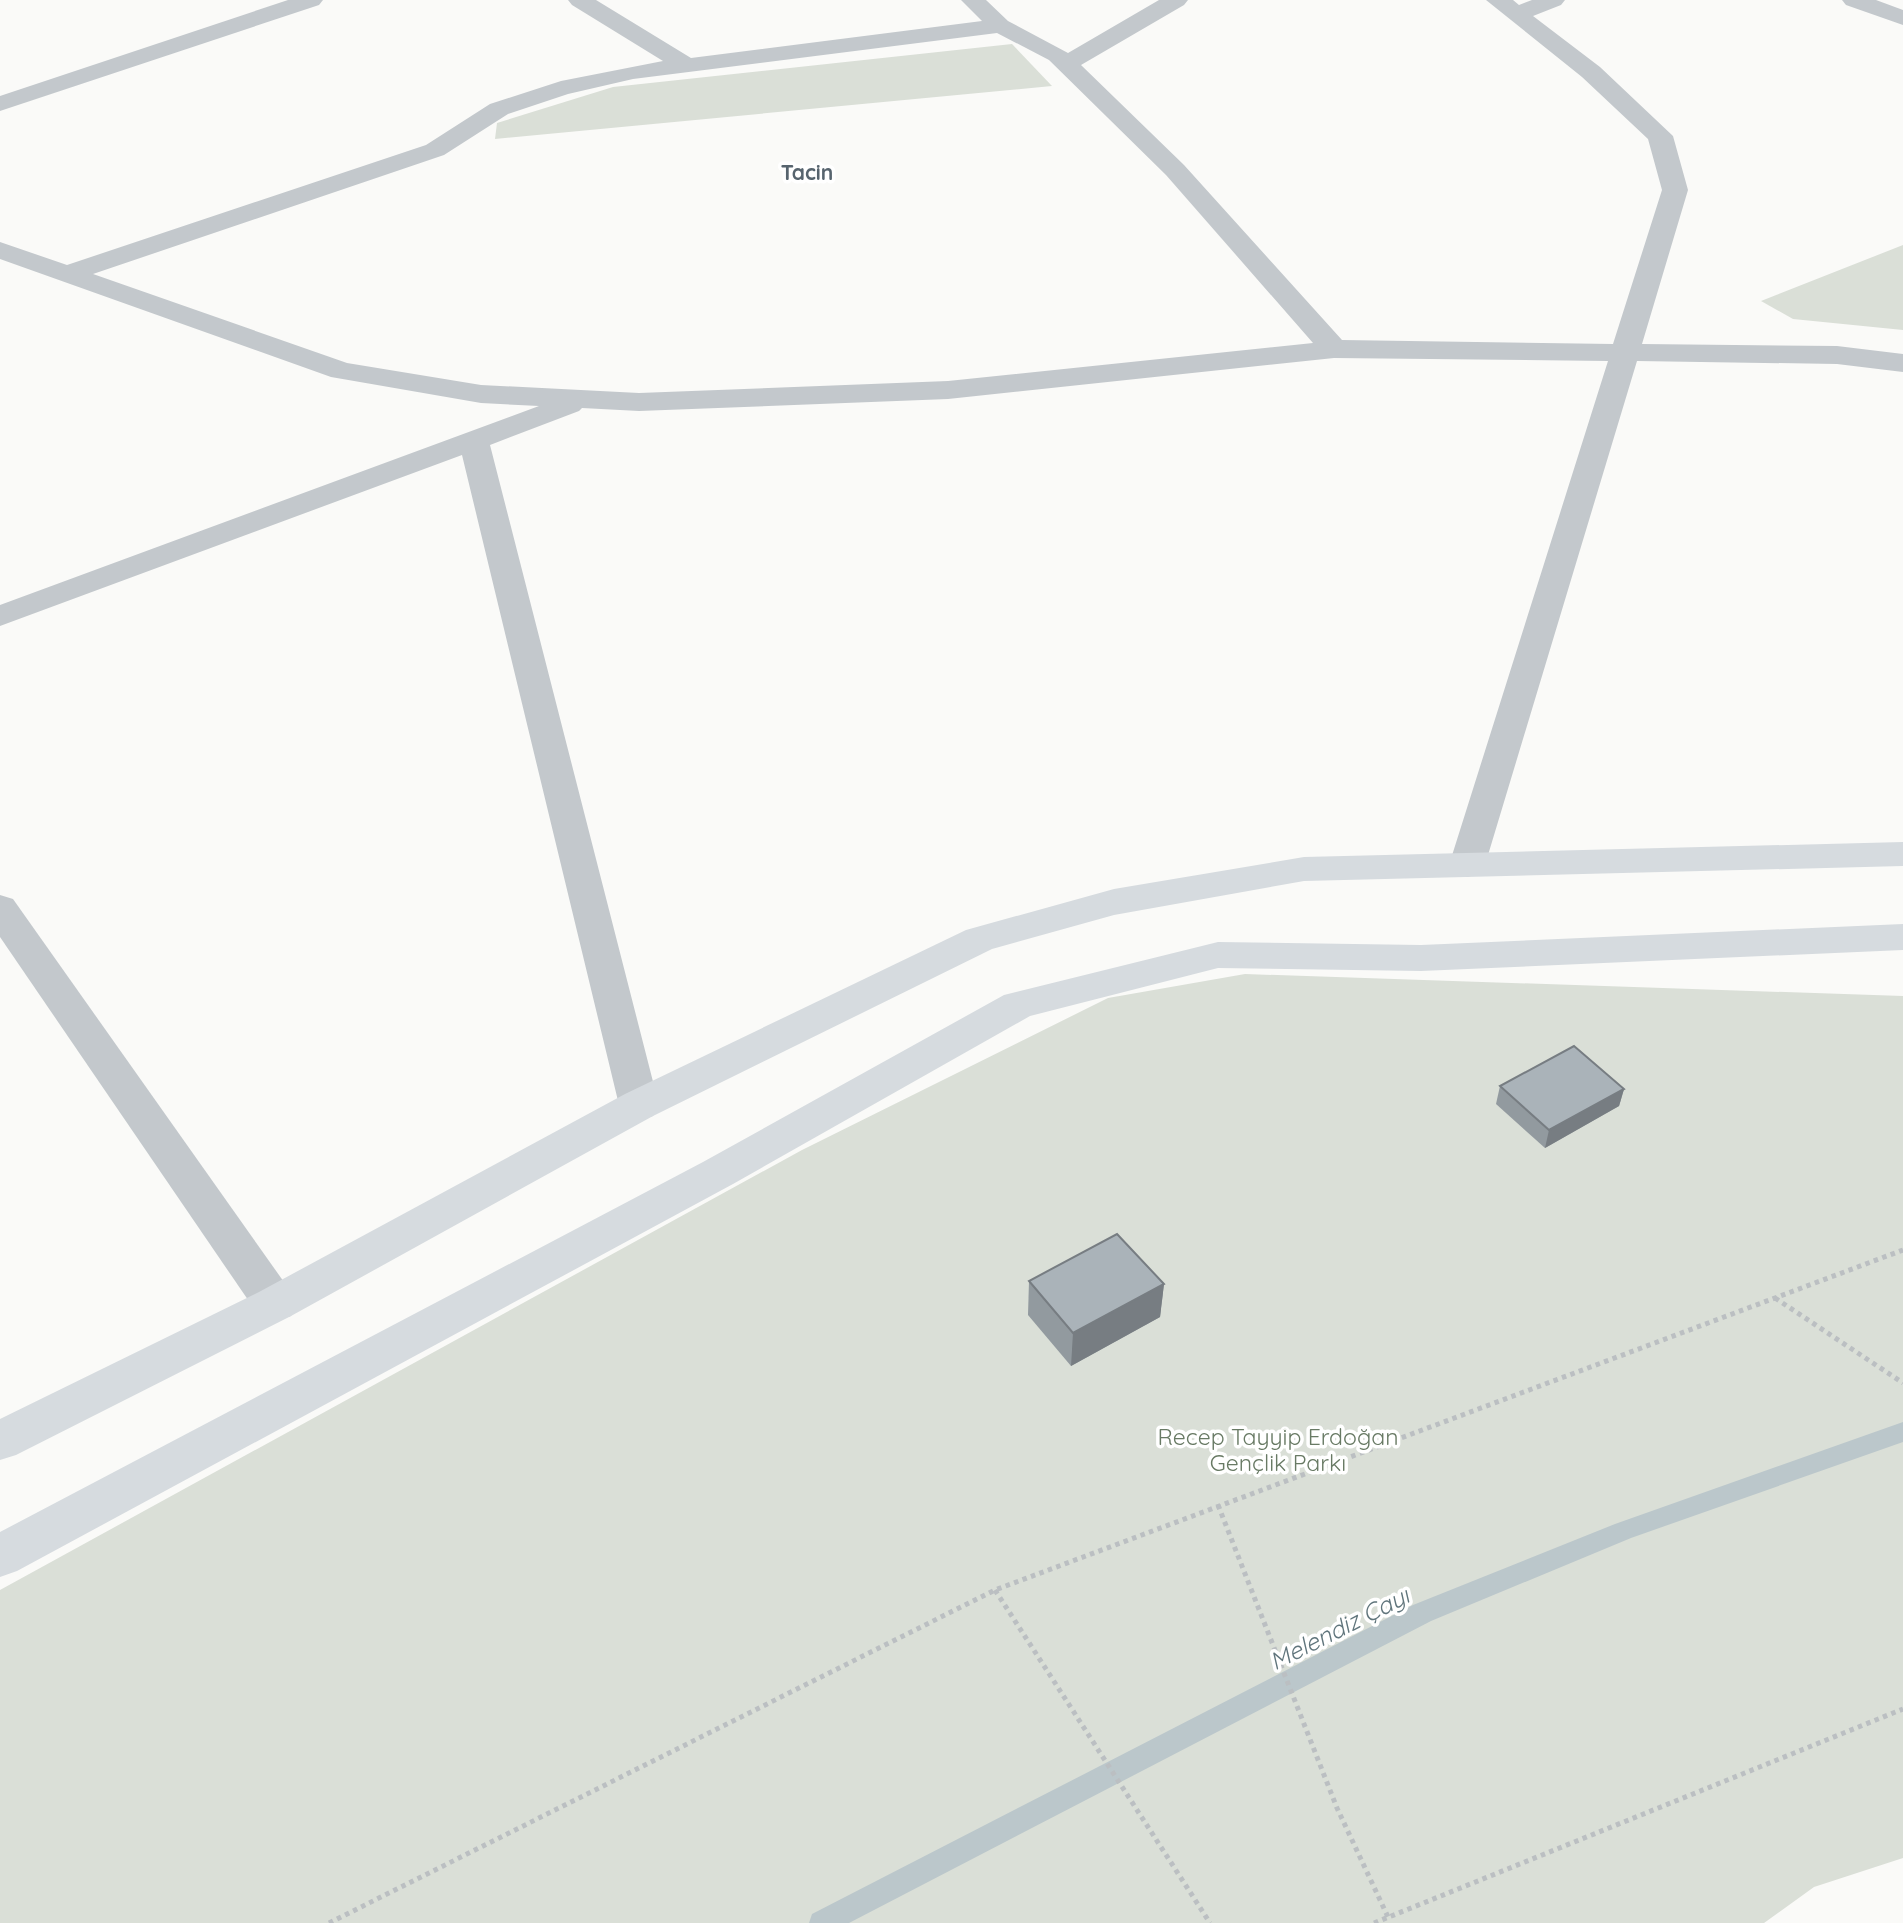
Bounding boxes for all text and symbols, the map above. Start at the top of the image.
district label: Tacin [781,159,833,185]
park label: Recep Tayyip Erdoğan Gençlik Parkı [1157,1422,1399,1477]
water label: Melendiz Çayı [1264,1579,1416,1676]

